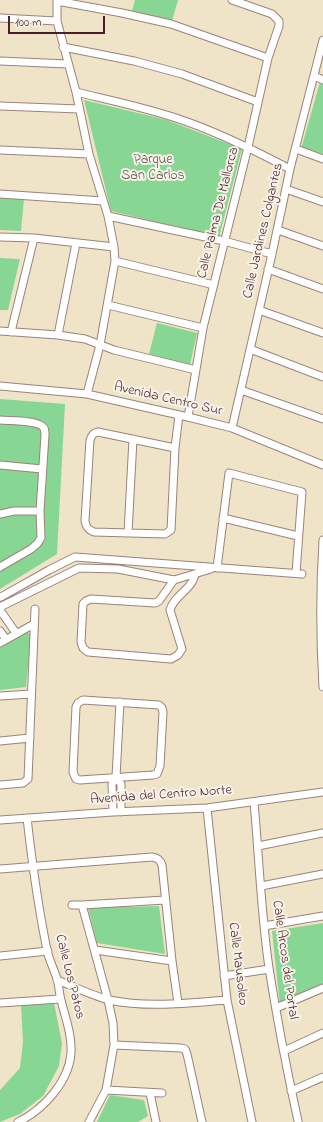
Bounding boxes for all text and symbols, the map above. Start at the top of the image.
scale bar [10,8,107,34]
text: 100 m [15,14,42,32]
street label: Calle Palma De Mallorca [195,145,243,281]
park label: Parque San Carlos [121,153,185,186]
street label: Calle Jardines Colgantes [240,162,288,300]
street label: Avenida Centro Sur [112,379,224,421]
street label: Avenida del Centro Norte [90,783,232,809]
street label: Calle Arcos del Portal [267,899,301,1021]
street label: Calle Mausoleo [224,921,250,1007]
street label: Calle Los Patos [50,933,88,1021]

